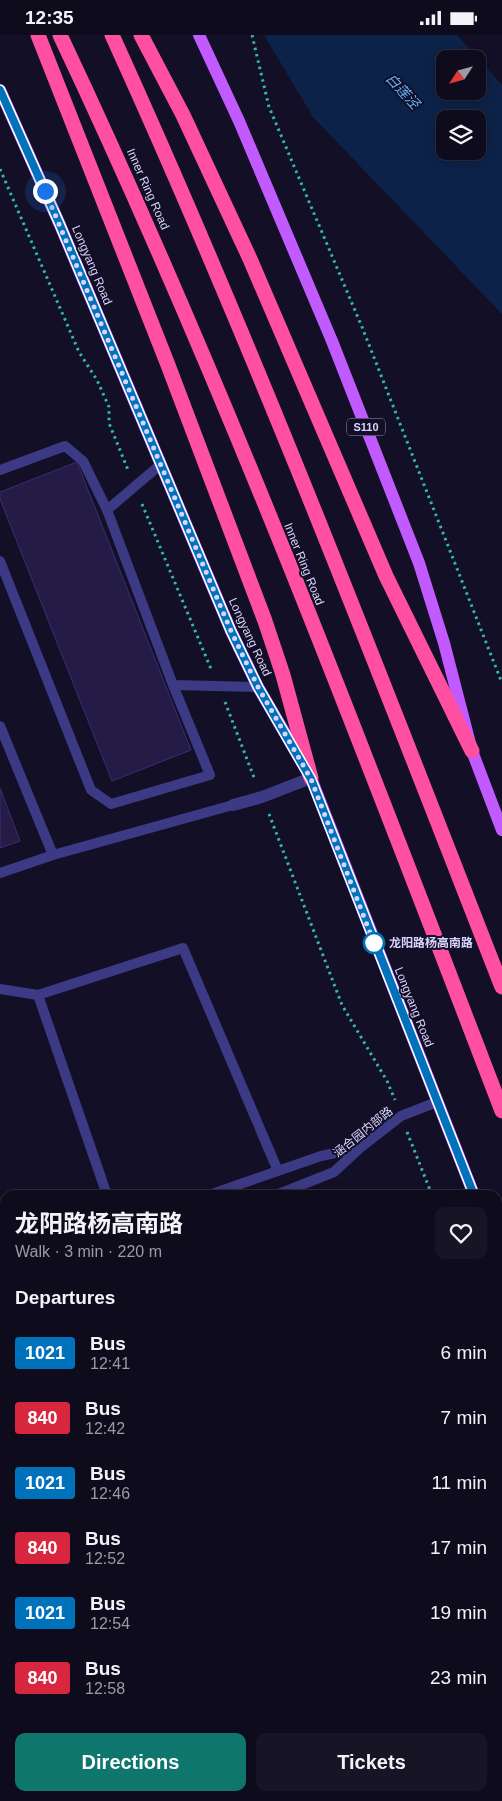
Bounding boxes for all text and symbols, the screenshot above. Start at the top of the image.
text: 12:35 [25,7,74,28]
north arrow [436,50,486,100]
map controls [436,50,486,160]
water label: 白莲泾 [383,70,425,113]
button: layers [436,110,486,160]
street label: Inner Ring Road [124,146,172,232]
your location [33,179,58,204]
street label: Longyang Road [69,223,115,307]
road number: S110 [347,419,385,436]
street label: Inner Ring Road [281,521,327,607]
street label: Longyang Road [226,596,274,678]
marker: 龙阳路杨高南路 [363,932,385,954]
place label: 龙阳路杨高南路 [389,936,473,950]
street label: Longyang Road [392,965,436,1049]
street label: 涵合园内部路 [331,1104,395,1160]
button: heart [435,1207,487,1259]
text: 龙阳路杨高南路 [15,1210,183,1237]
text: Walk · 3 min · 220 m [15,1243,162,1260]
text: Departures [15,1287,115,1308]
text: Bus [90,1333,126,1354]
text: 6 min [441,1342,487,1363]
text: 1021 [25,1343,65,1363]
text: 12:41 [90,1355,130,1372]
text: Bus [85,1398,121,1419]
text: 7 min [441,1407,487,1428]
text: 840 [27,1408,58,1428]
text: 12:42 [85,1420,125,1437]
text: Bus [90,1463,126,1484]
text: 11 min [431,1472,487,1493]
text: 1021 [25,1473,65,1493]
text: 12:46 [90,1485,130,1502]
text: Bus [85,1528,121,1549]
text: 17 min [430,1537,487,1558]
text: 840 [27,1538,58,1558]
text: 12:52 [85,1550,125,1567]
text: Bus [90,1593,126,1614]
text: 19 min [430,1602,487,1623]
text: 1021 [25,1603,65,1623]
text: 12:54 [90,1615,130,1632]
text: Bus [85,1658,121,1679]
text: 23 min [430,1667,487,1688]
text: 840 [27,1668,58,1688]
text: 12:58 [85,1680,125,1697]
button: Directions [15,1733,246,1791]
button: Tickets [256,1733,487,1791]

